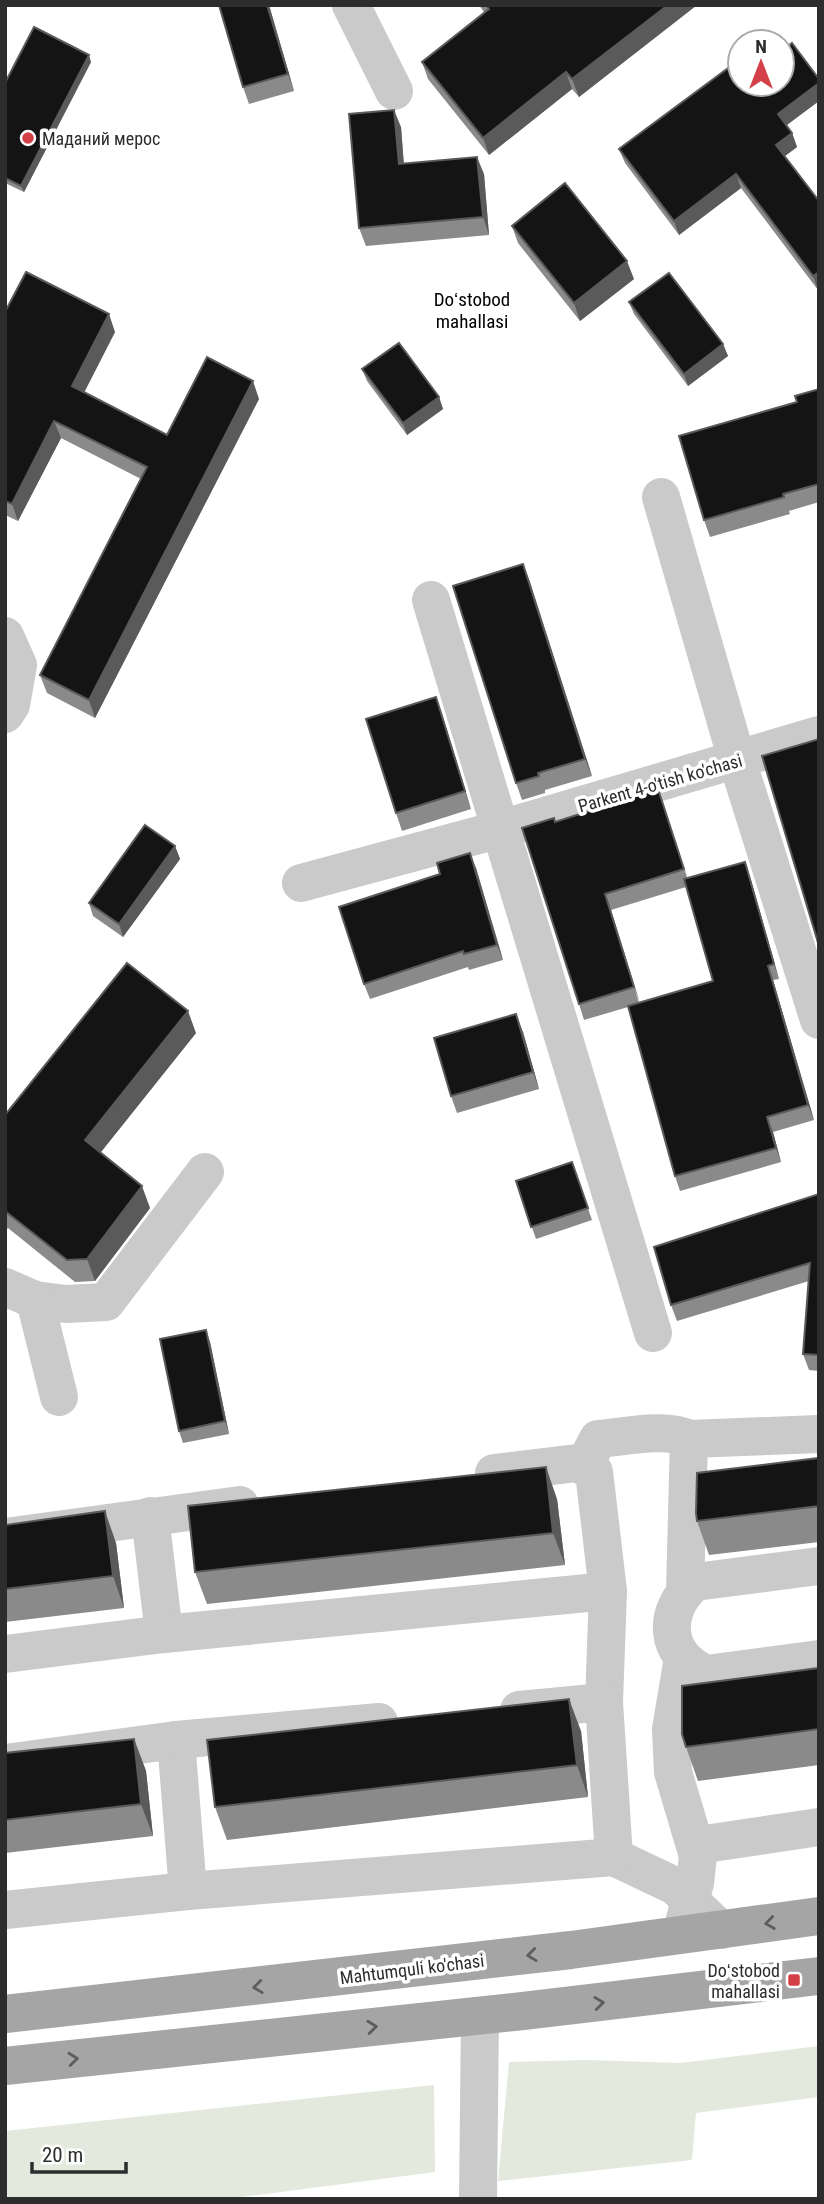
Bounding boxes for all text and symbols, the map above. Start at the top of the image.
north arrow [726,28,796,98]
text: N [755,35,767,58]
place label: Маданий мерос [42,128,160,149]
marker: Маданий мерос [20,130,36,146]
district label: Doʻstobod mahallasi [434,288,510,333]
street label: Parkent 4-o'tish ko'chasi [575,749,745,817]
one-way arrow [764,1915,776,1930]
one-way arrow [527,1947,538,1962]
street label: Mahtumquli ko'chasi [339,1950,485,1988]
place label: Doʻstobod mahallasi [707,1960,780,2002]
marker: Doʻstobod mahallasi [786,1972,802,1988]
one-way arrow [252,1979,264,1994]
one-way arrow [593,1995,604,2010]
one-way arrow [367,2020,378,2035]
one-way arrow [67,2052,79,2067]
scale bar [32,2130,126,2174]
text: 20 m [42,2143,83,2167]

